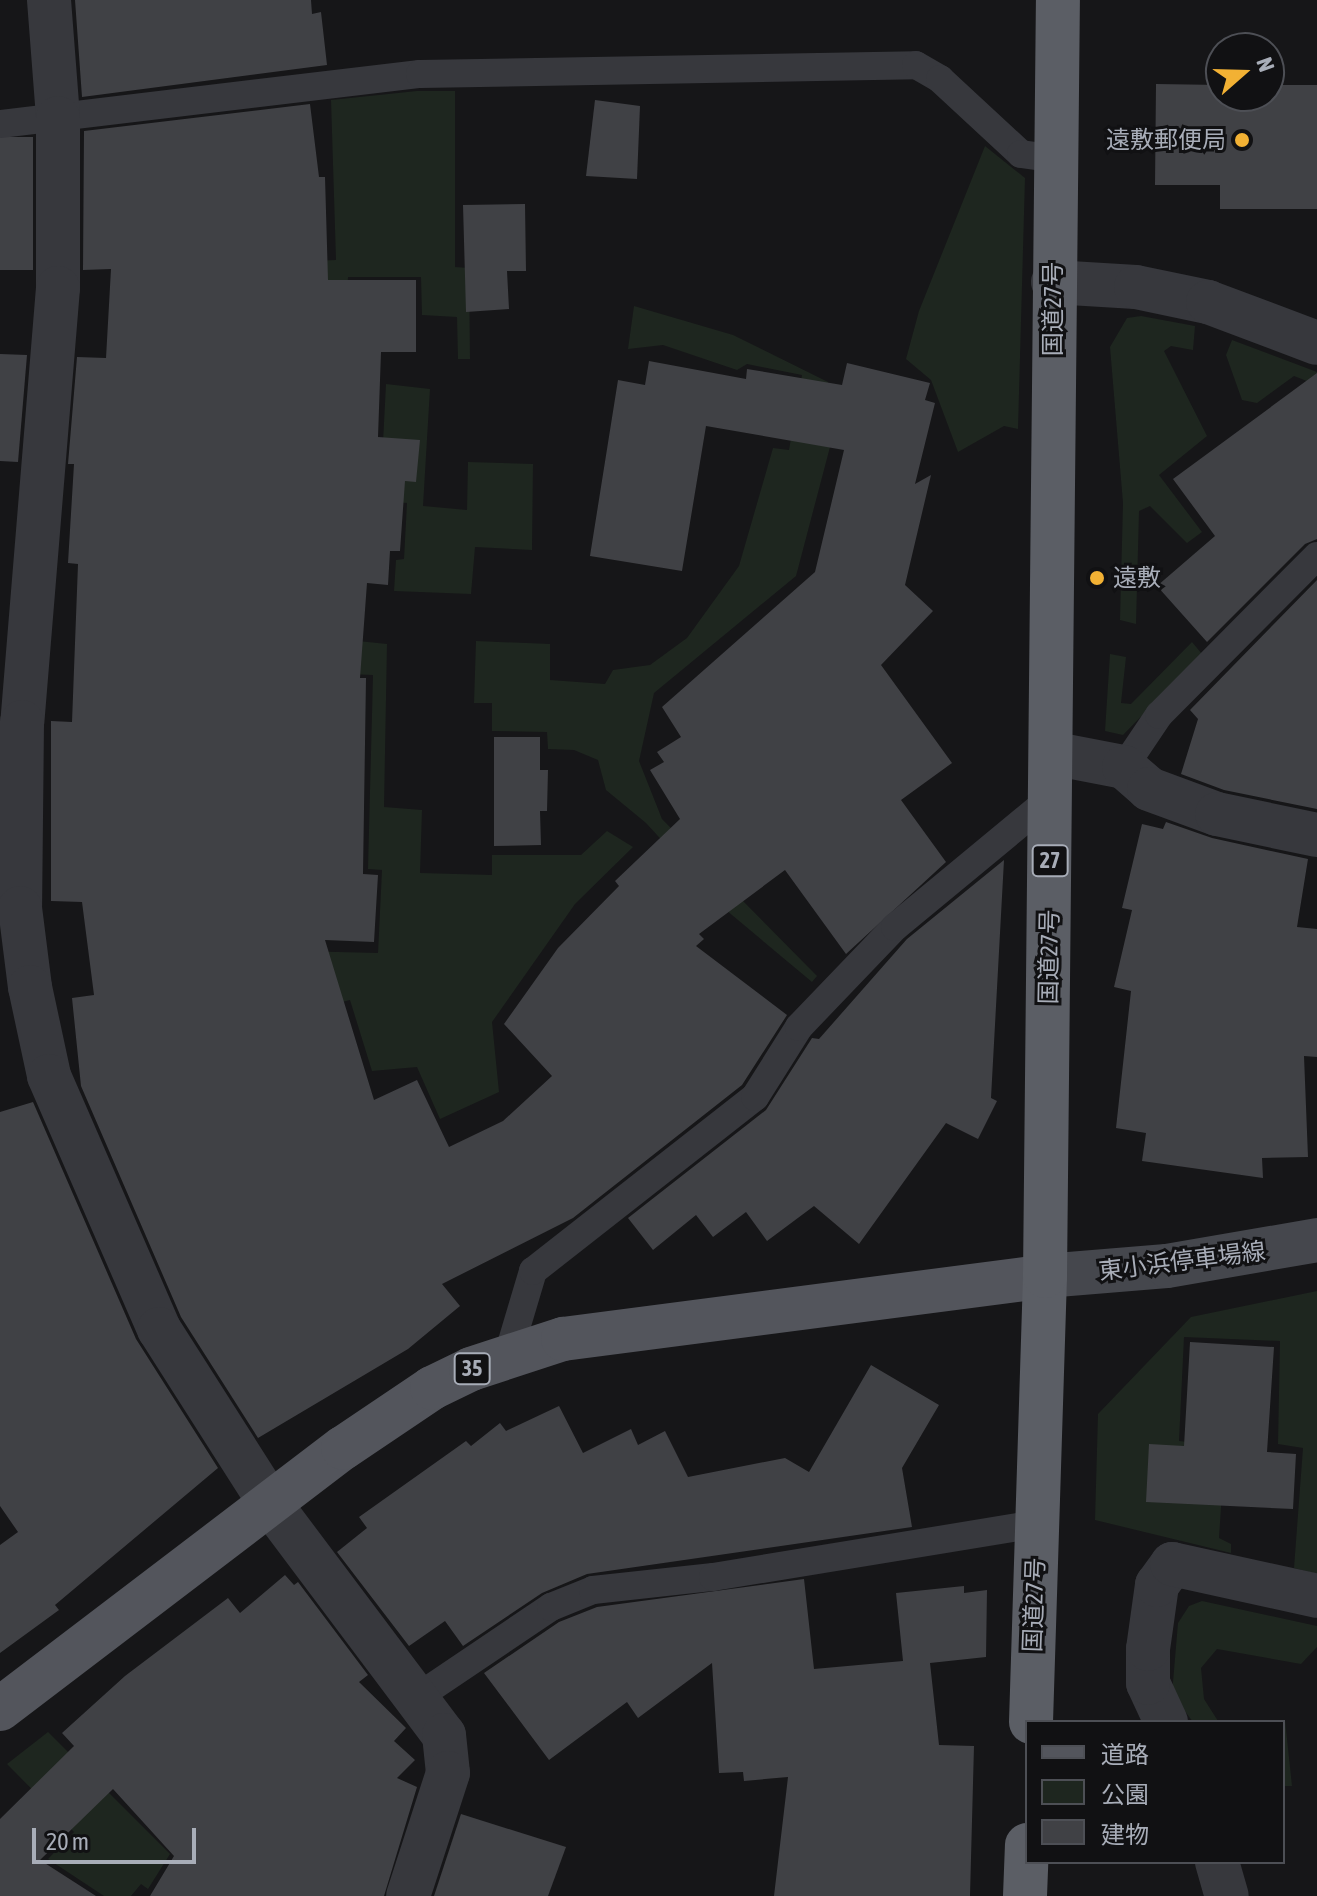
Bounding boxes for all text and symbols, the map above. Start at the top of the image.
north arrow [1205,32,1285,112]
text: N [1251,54,1280,75]
place label: 遠敷郵便局 [1106,126,1226,154]
marker: 遠敷郵便局 [1233,131,1251,149]
street label: 国道27号 [1039,262,1067,356]
place label: 遠敷 [1113,564,1161,592]
marker: 遠敷 [1088,569,1106,587]
road number: 27 [1030,843,1070,879]
street label: 国道27号 [1034,909,1064,1005]
street label: 東小浜停車場線 [1097,1236,1267,1286]
road number: 35 [452,1351,492,1387]
street label: 国道27号 [1018,1557,1050,1653]
legend [1025,1720,1285,1864]
text: 道路 [1101,1741,1149,1768]
text: 公園 [1101,1781,1149,1808]
scale bar [36,1812,200,1862]
text: 建物 [1101,1821,1149,1848]
text: 20 m [46,1828,89,1855]

